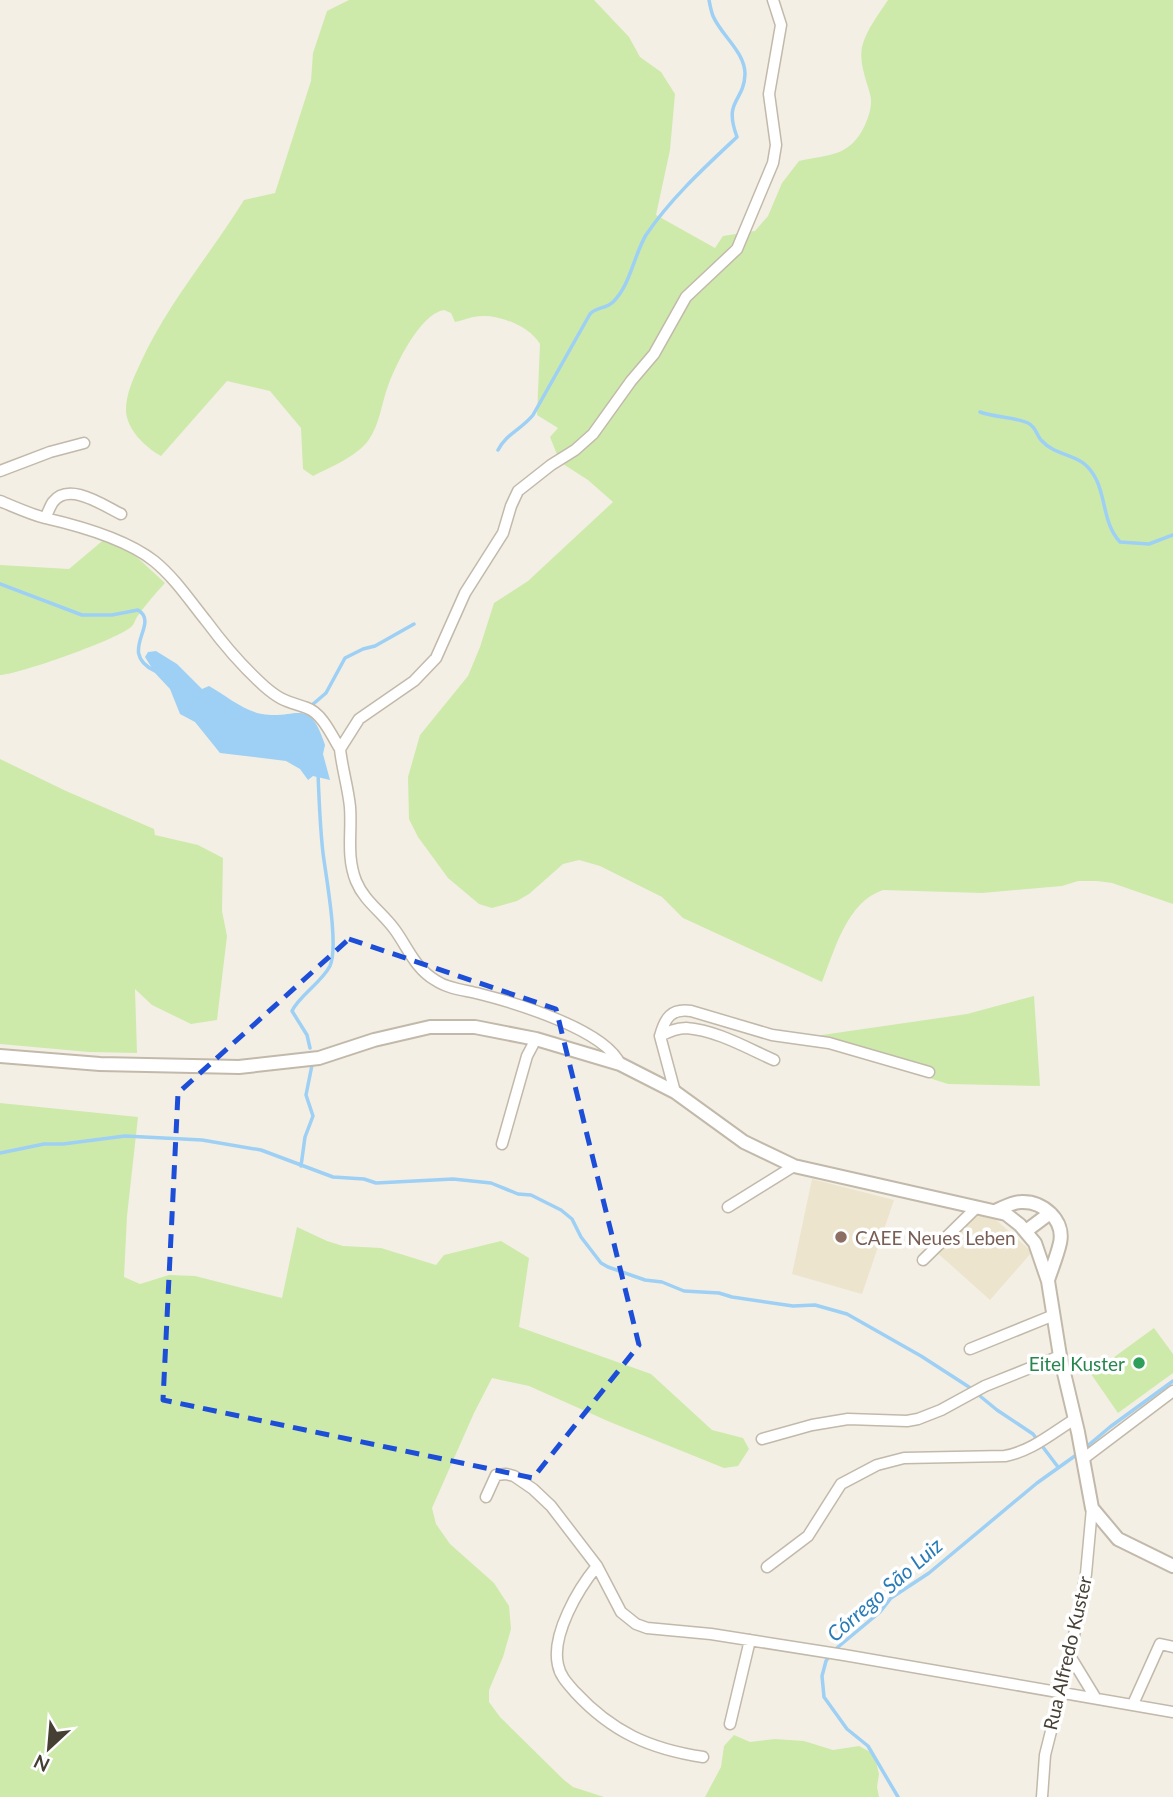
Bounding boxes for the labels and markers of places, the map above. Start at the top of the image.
place label: CAEE Neues Leben [855,1226,1016,1249]
marker: CAEE Neues Leben [833,1229,849,1245]
place label: Eitel Kuster [1029,1352,1125,1375]
marker: Eitel Kuster [1131,1355,1147,1371]

